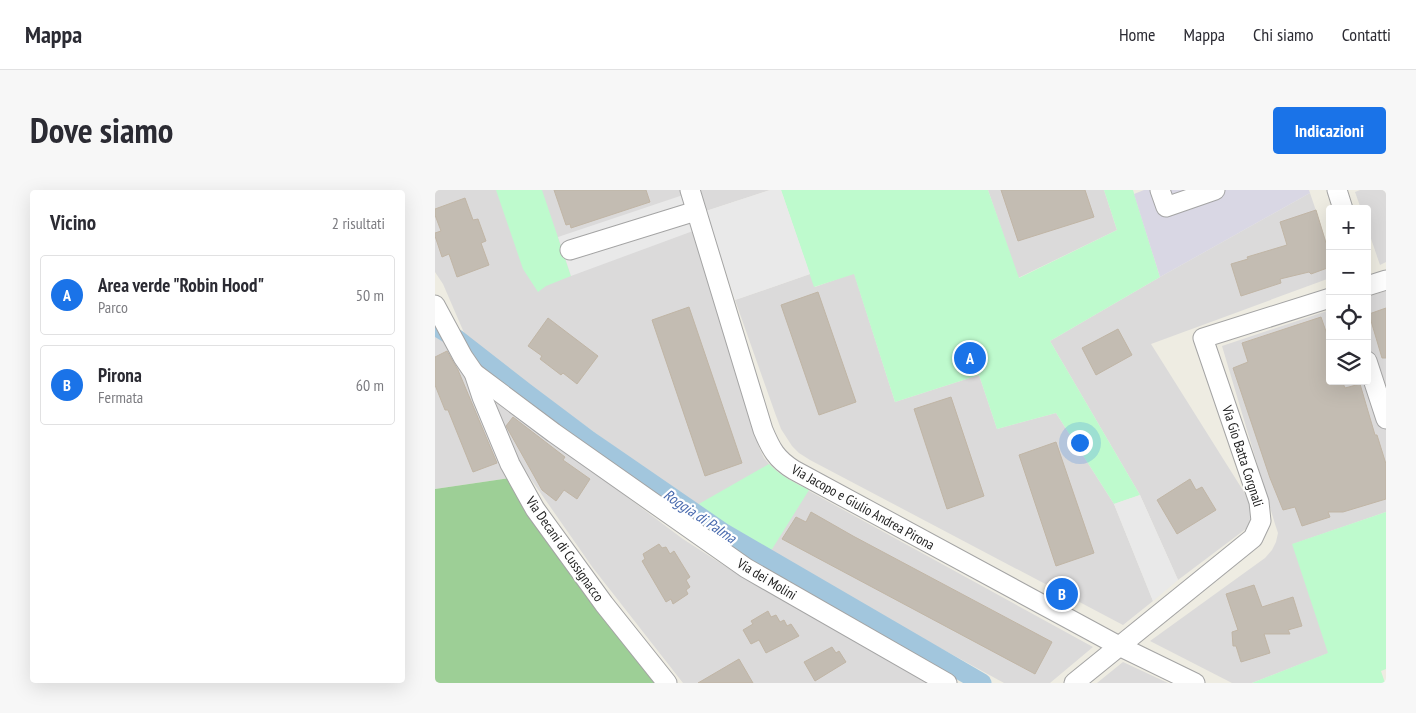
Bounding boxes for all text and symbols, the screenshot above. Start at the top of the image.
text: Mappa [25,19,82,50]
text: Home [1119,23,1156,46]
text: Mappa [1184,23,1225,46]
text: Chi siamo [1253,23,1314,46]
text: Contatti [1342,23,1391,46]
text: Dove siamo [30,107,173,153]
button: Indicazioni [1273,107,1386,154]
map controls [1326,205,1371,385]
button: + [1326,205,1371,250]
text: Vicino [50,209,96,236]
text: 2 risultati [332,213,385,233]
button: − [1326,250,1371,295]
text: Area verde "Robin Hood" [98,273,264,297]
text: A [63,285,71,305]
text: 50 m [356,285,384,305]
button: locate [1326,295,1371,340]
text: Parco [98,297,128,317]
pin: A [954,339,986,377]
button: layers [1326,340,1371,385]
text: Pirona [98,363,142,387]
text: B [63,375,71,395]
text: 60 m [356,375,384,395]
text: Fermata [98,387,143,407]
street label: Via Gio Batta Corgnali [1218,402,1268,509]
your location [1067,430,1093,456]
street label: Via Jacopo e Giulio Andrea Pirona [788,460,938,554]
water label: Roggia di Palma [660,485,741,548]
street label: Via Decani di Cussignacco [521,492,608,605]
street label: Via dei Molini [733,554,800,604]
pin: B [1046,575,1078,613]

